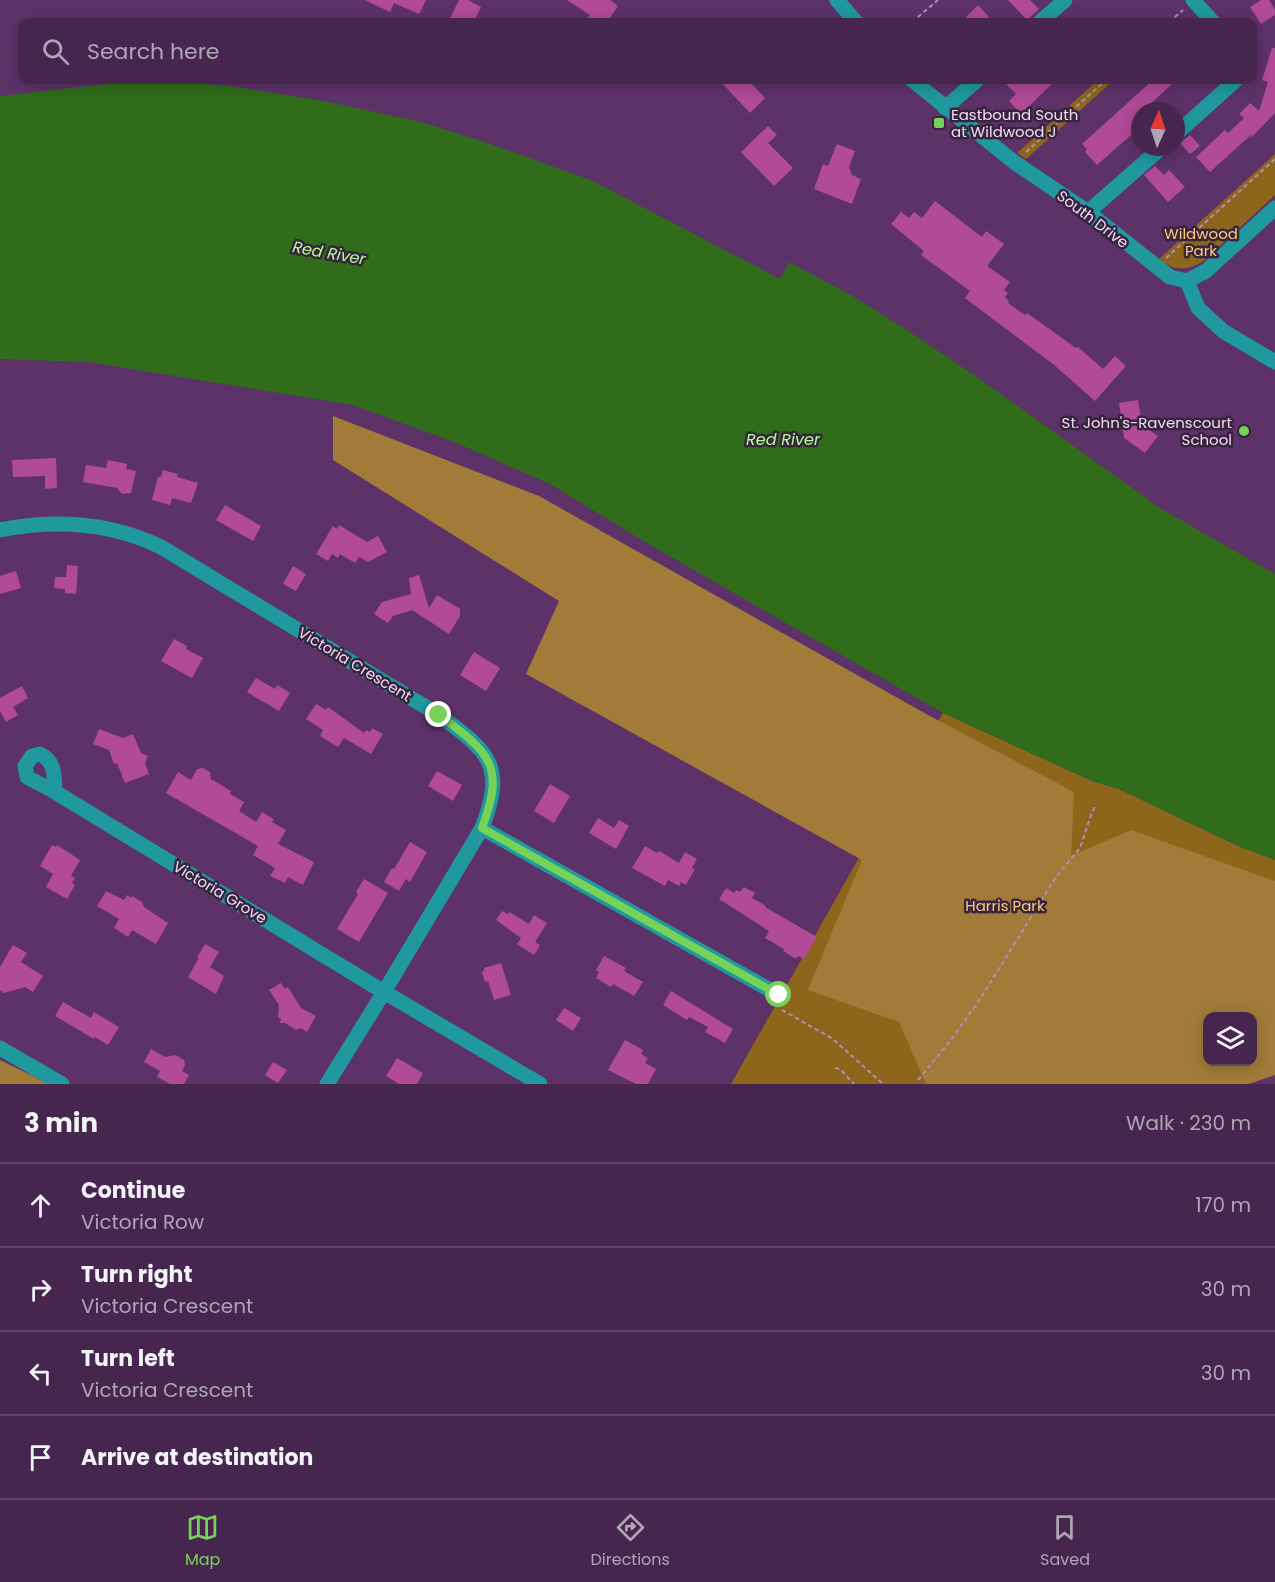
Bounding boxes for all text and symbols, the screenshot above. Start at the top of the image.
search box [18,18,1257,84]
icon: search [39,35,72,68]
text: Search here [87,36,220,67]
north arrow [1131,102,1185,156]
place label: Eastbound South at Wildwood J [951,104,1078,142]
marker: Eastbound South at Wildwood J [932,116,946,130]
street label: South Drive [1053,185,1133,253]
park label: Wildwood Park [1164,223,1238,261]
water label: Red River [291,235,368,271]
place label: St. John's-Ravenscourt School [1062,412,1232,450]
marker: St. John's-Ravenscourt School [1237,424,1251,438]
water label: Red River [746,428,821,451]
street label: Victoria Crescent [294,622,416,706]
route end [425,701,451,727]
street label: Victoria Grove [169,856,271,928]
park label: Harris Park [965,895,1045,916]
route start [765,981,791,1007]
map controls [1203,1012,1257,1066]
button: layers [1203,1012,1257,1066]
text: 3 min [24,1105,98,1141]
text: Walk · 230 m [1126,1109,1251,1137]
text: Continue [81,1175,185,1206]
icon: ahead [24,1189,57,1222]
text: 170 m [1195,1191,1251,1219]
text: Victoria Row [81,1208,204,1236]
text: Turn right [81,1259,192,1290]
icon: right [24,1273,57,1306]
text: 30 m [1201,1275,1251,1303]
text: Victoria Crescent [81,1292,253,1320]
text: Turn left [81,1343,175,1374]
icon: left [24,1357,57,1390]
text: 30 m [1201,1359,1251,1387]
text: Victoria Crescent [81,1376,253,1404]
icon: arrive [24,1441,57,1474]
text: Arrive at destination [81,1442,313,1473]
tab: Map [185,1511,220,1572]
tab: Directions [591,1511,670,1572]
tab: Saved [1040,1511,1090,1572]

